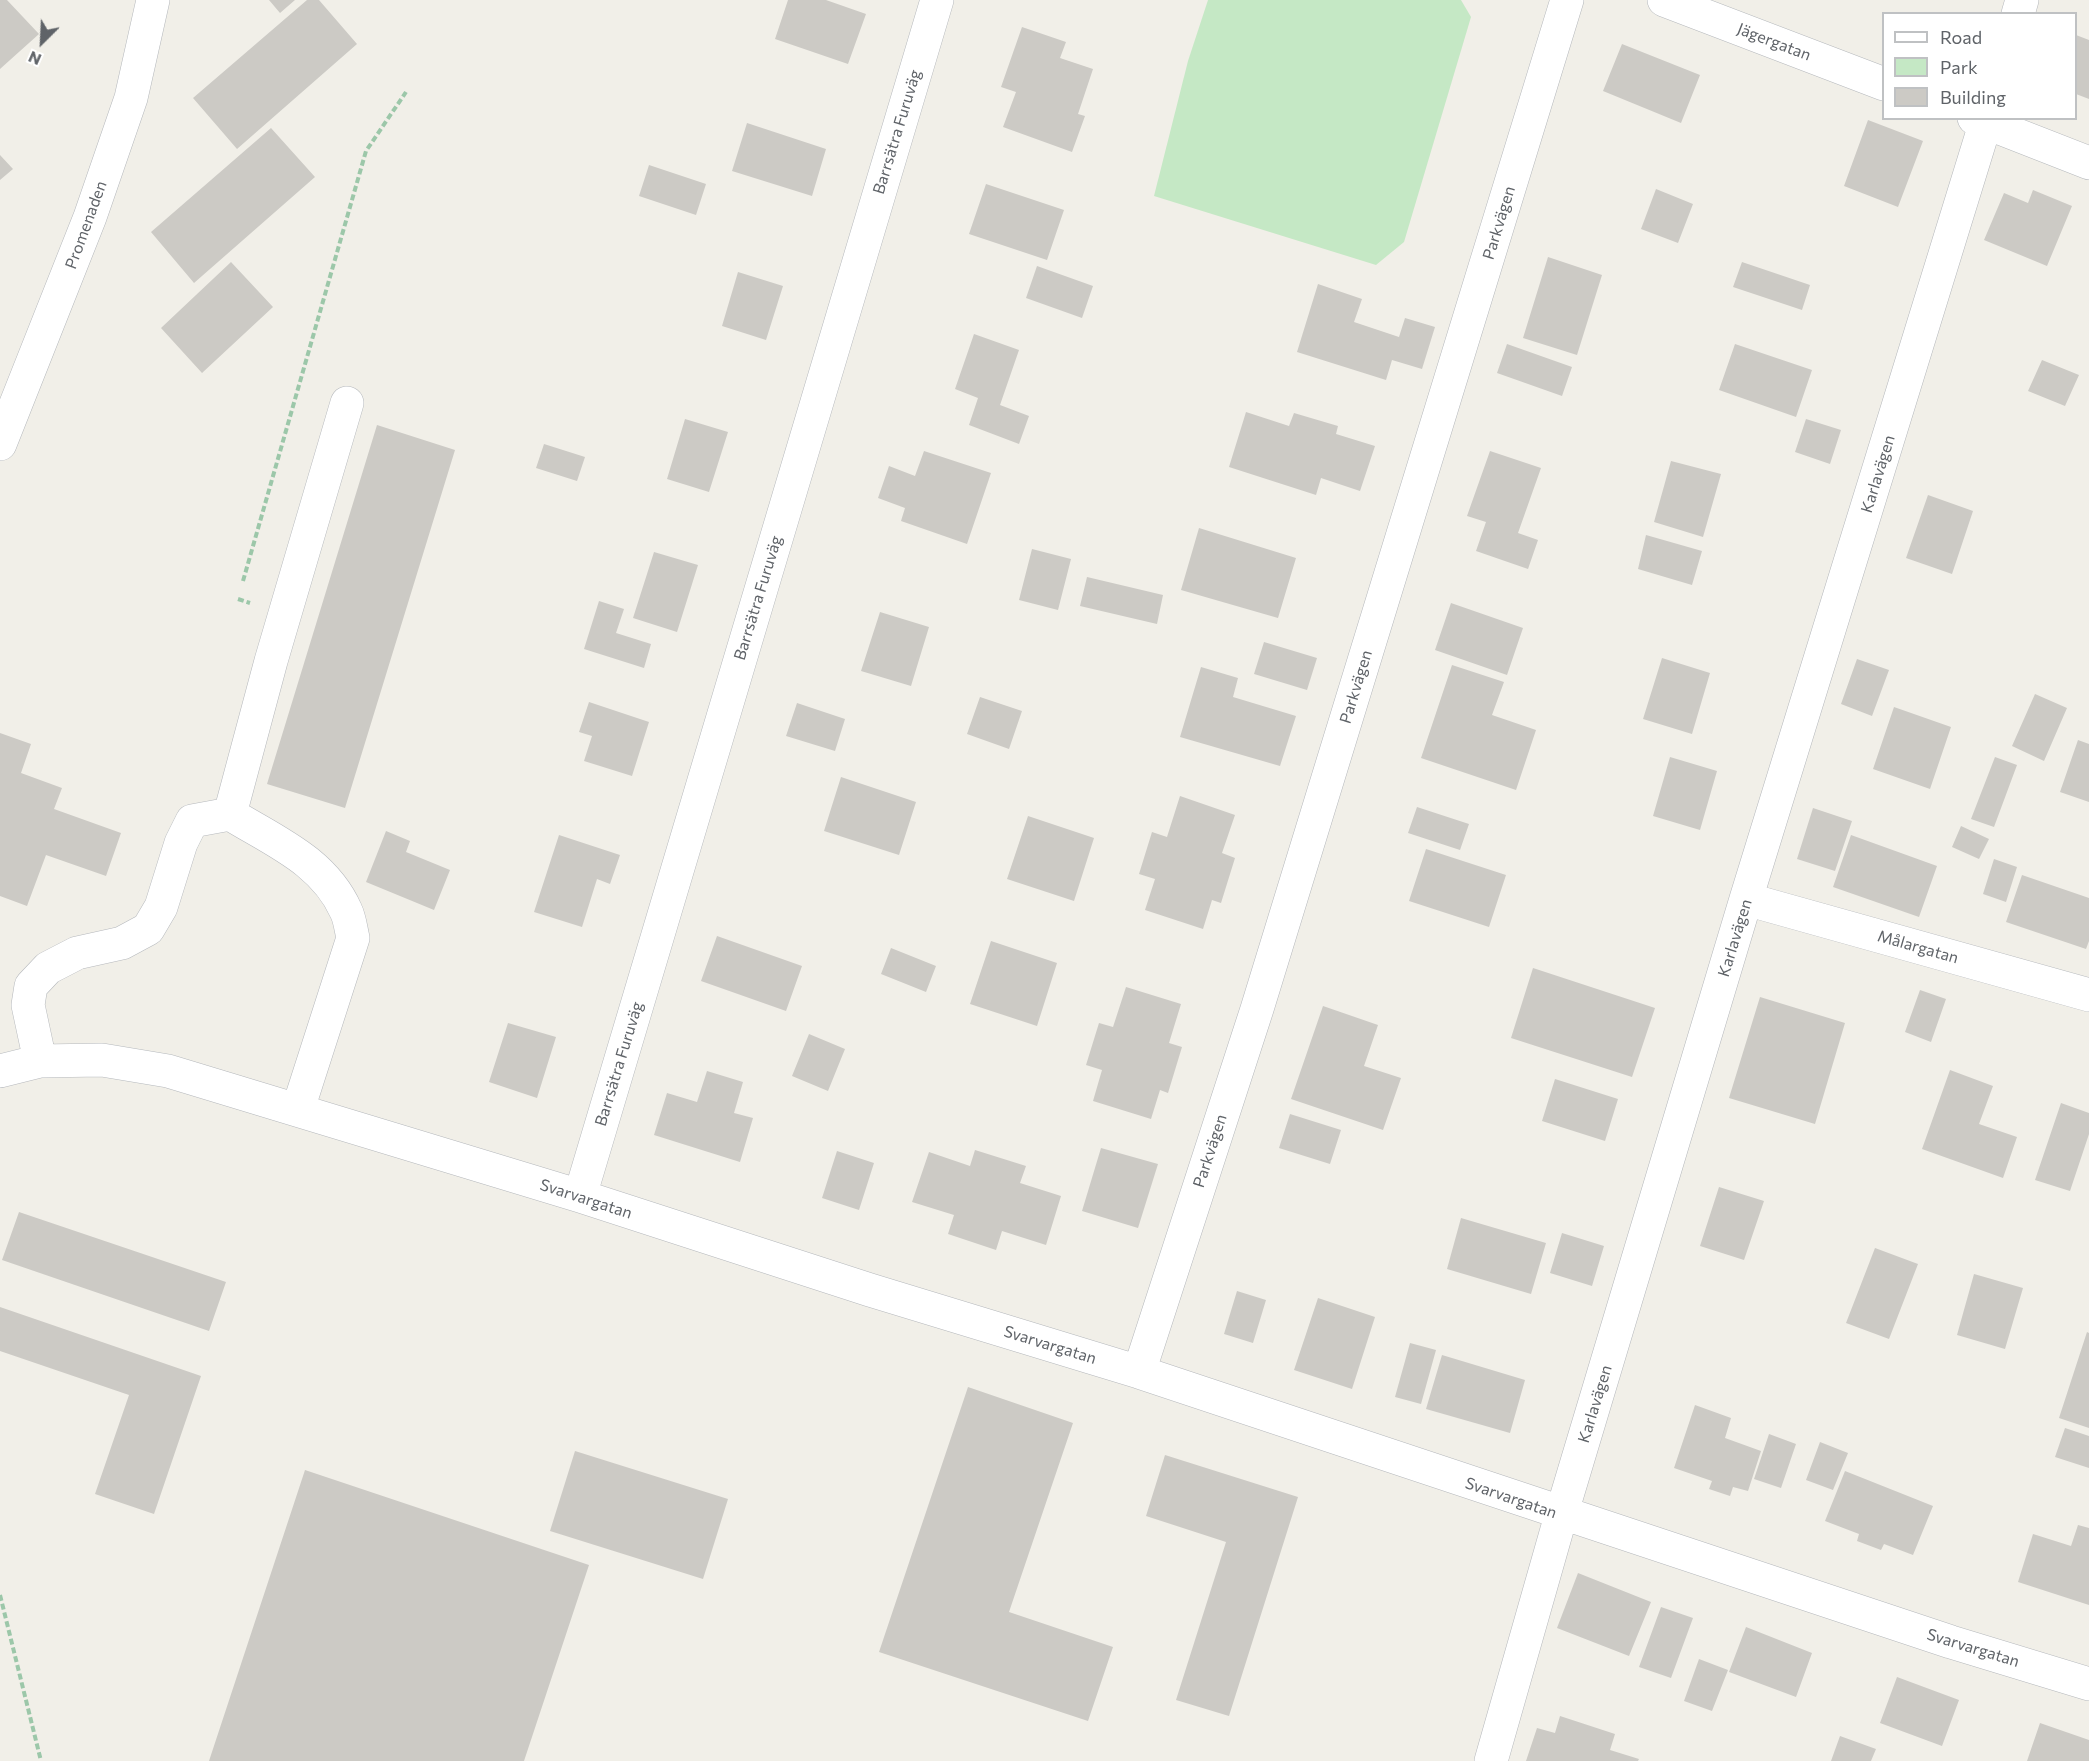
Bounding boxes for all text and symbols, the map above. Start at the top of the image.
north arrow [12,12,72,72]
legend [1882,12,2077,120]
street label: Jägergatan [1734,19,1814,65]
text: Road [1940,26,1982,48]
text: N [25,48,44,70]
text: Park [1940,56,1978,78]
street label: Barrsätra Furuväg [869,67,925,197]
text: Building [1940,86,2006,108]
street label: Promenaden [61,178,111,272]
street label: Parkvägen [1479,184,1519,262]
street label: Karlavägen [1857,433,1899,515]
street label: Barrsätra Furuväg [730,533,786,663]
street label: Parkvägen [1336,648,1376,726]
street label: Karlavägen [1714,897,1756,979]
street label: Målargatan [1875,926,1961,968]
street label: Barrsätra Furuväg [591,999,647,1129]
street label: Parkvägen [1189,1112,1231,1190]
street label: Svarvargatan [538,1175,634,1223]
street label: Svarvargatan [1001,1322,1099,1368]
street label: Karlavägen [1574,1363,1616,1445]
street label: Svarvargatan [1463,1473,1559,1523]
street label: Svarvargatan [1924,1625,2022,1671]

